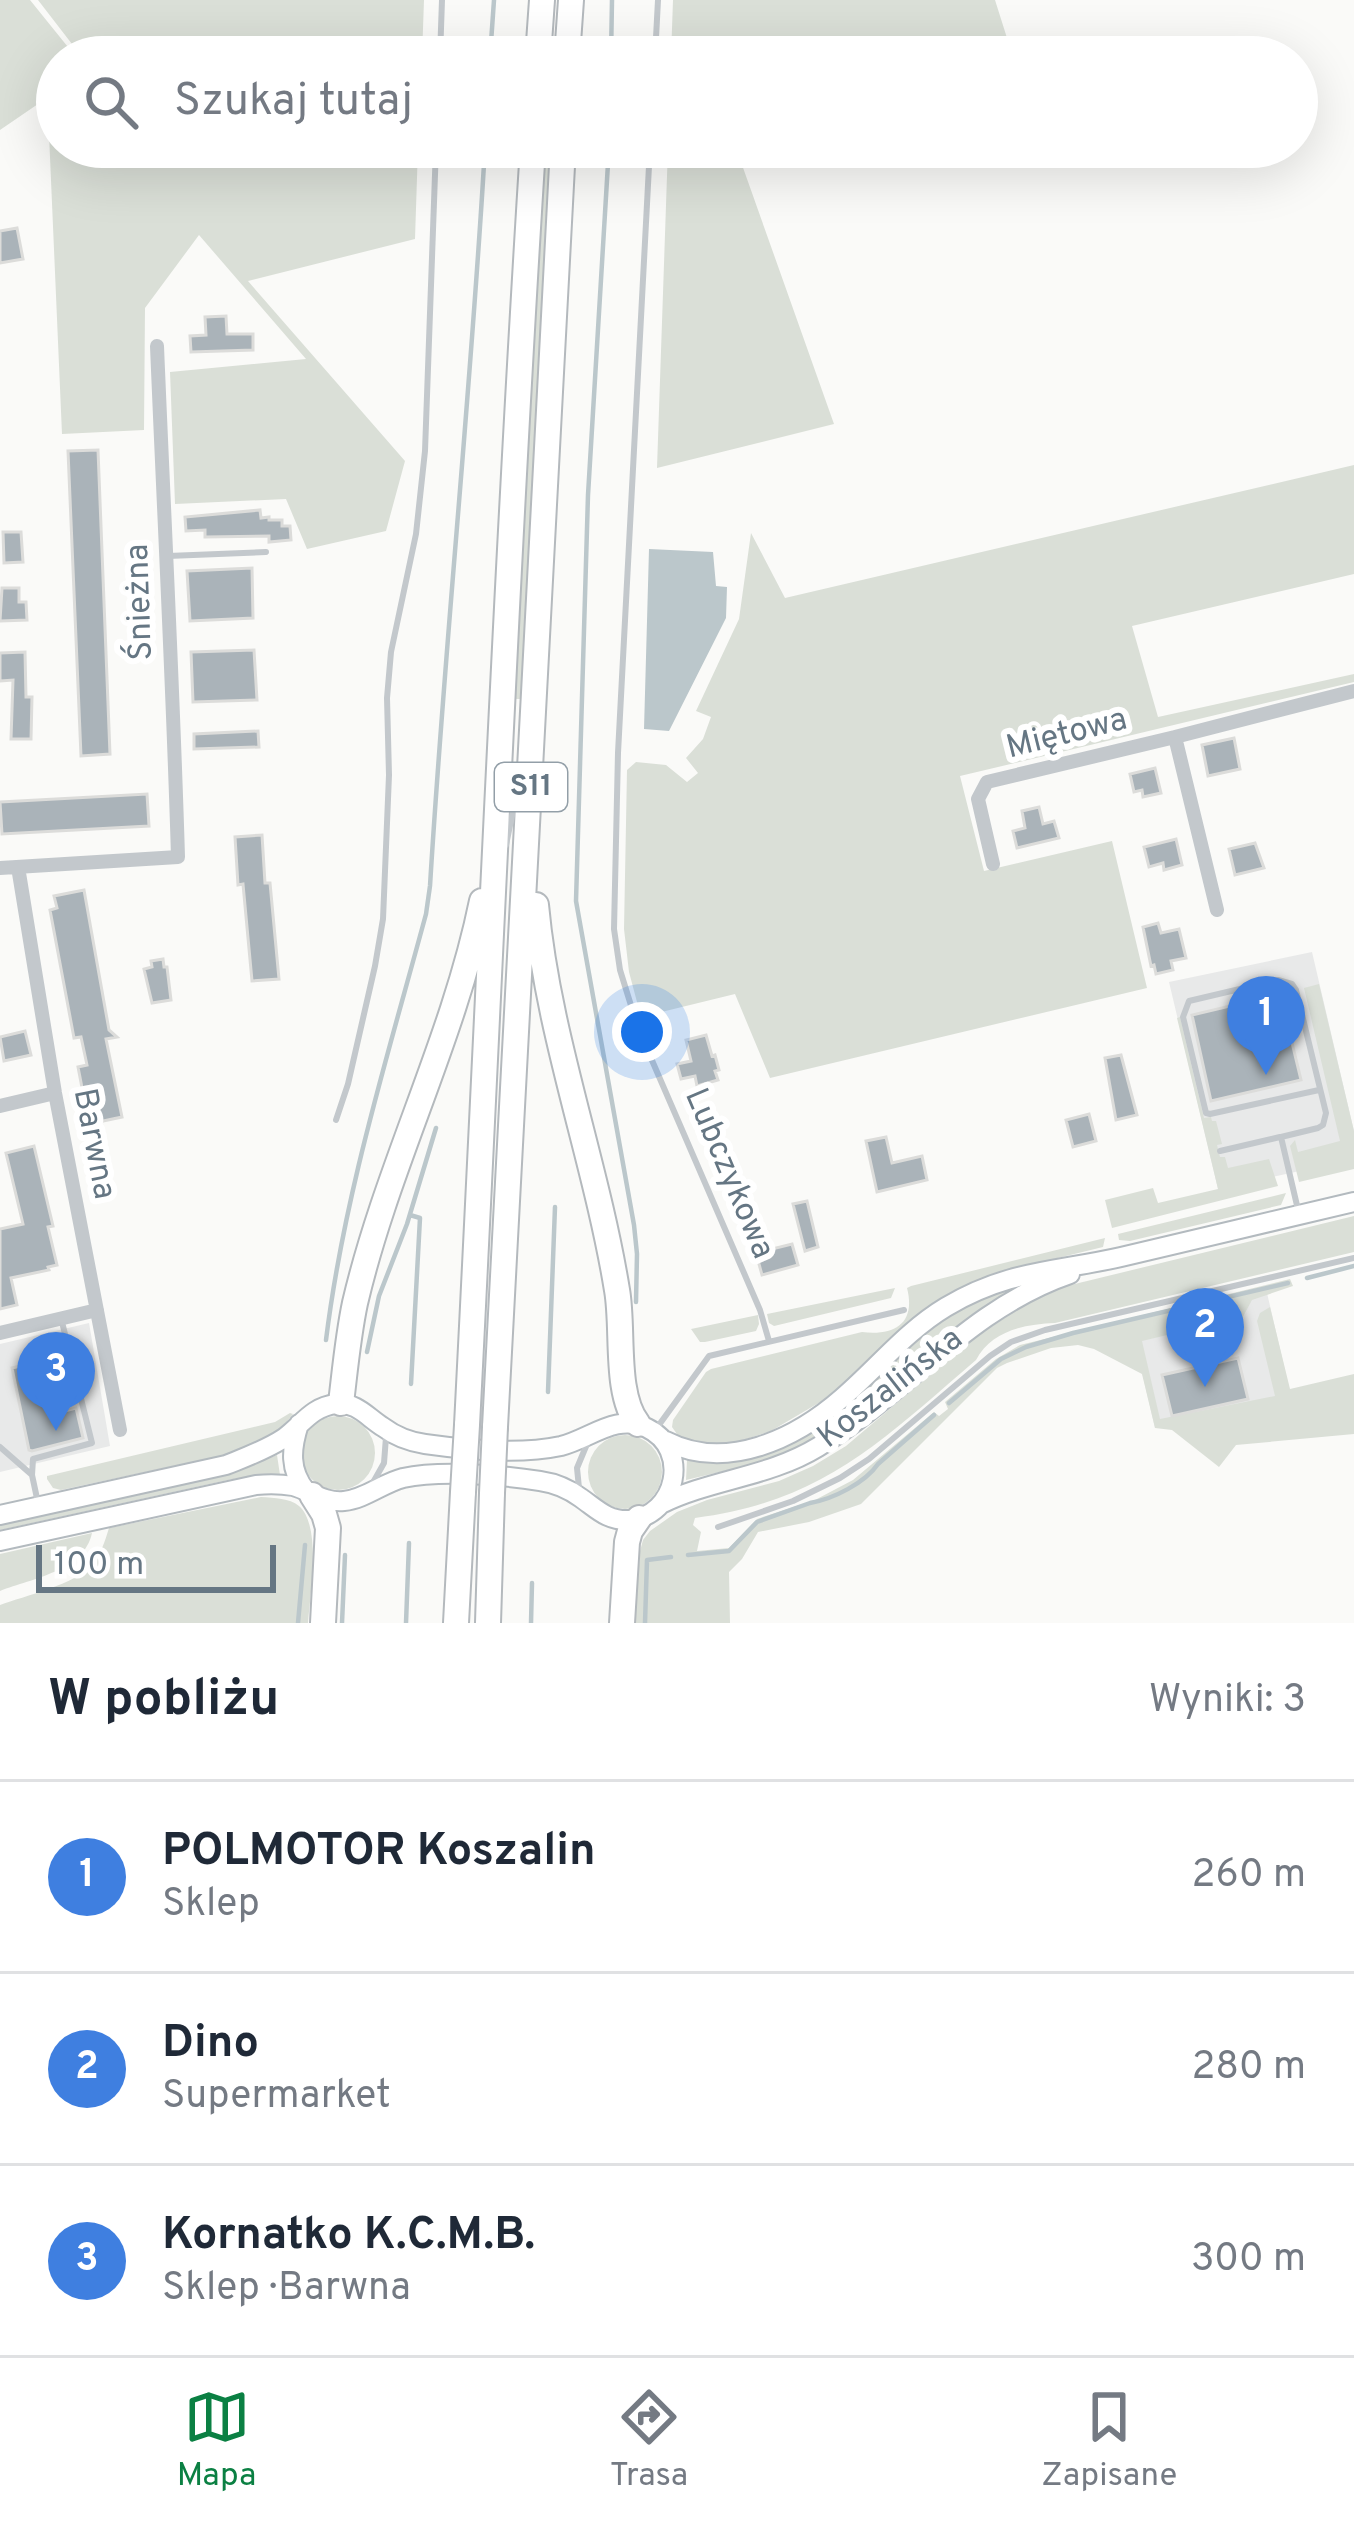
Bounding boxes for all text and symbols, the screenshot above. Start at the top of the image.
search box [36,36,1318,168]
icon: search [78,69,144,135]
text: Szukaj tutaj [174,74,413,131]
street label: Śnieżna [116,543,164,661]
street label: Miętowa [1002,700,1132,770]
road number: S11 [495,763,567,811]
pin: 1 [1227,976,1305,1075]
your location [612,1002,672,1062]
street label: Lubczykowa [673,1082,783,1266]
street label: Barwna [62,1085,124,1203]
pin: 2 [1166,1288,1244,1387]
street label: Koszalińska [810,1319,972,1459]
pin: 3 [17,1332,95,1431]
scale bar [36,1539,276,1592]
text: 100 m [54,1545,144,1587]
text: W pobliżu [48,1669,279,1734]
text: Wyniki: 3 [1149,1677,1306,1726]
text: POLMOTOR Koszalin [162,1824,596,1881]
text: 1 [79,1852,95,1901]
text: 260 m [1192,1852,1306,1901]
text: Sklep [162,1881,260,1930]
text: Dino [162,2016,259,2073]
text: 2 [75,2044,99,2093]
text: 280 m [1191,2044,1306,2093]
text: Supermarket [162,2073,391,2122]
text: Kornatko K.C.M.B. [162,2208,535,2265]
text: 3 [75,2236,99,2285]
text: 300 m [1191,2236,1306,2285]
text: Sklep · Barwna [162,2265,411,2314]
tab: Mapa [177,2384,256,2498]
tab: Trasa [610,2384,688,2498]
tab: Zapisane [1041,2384,1177,2498]

